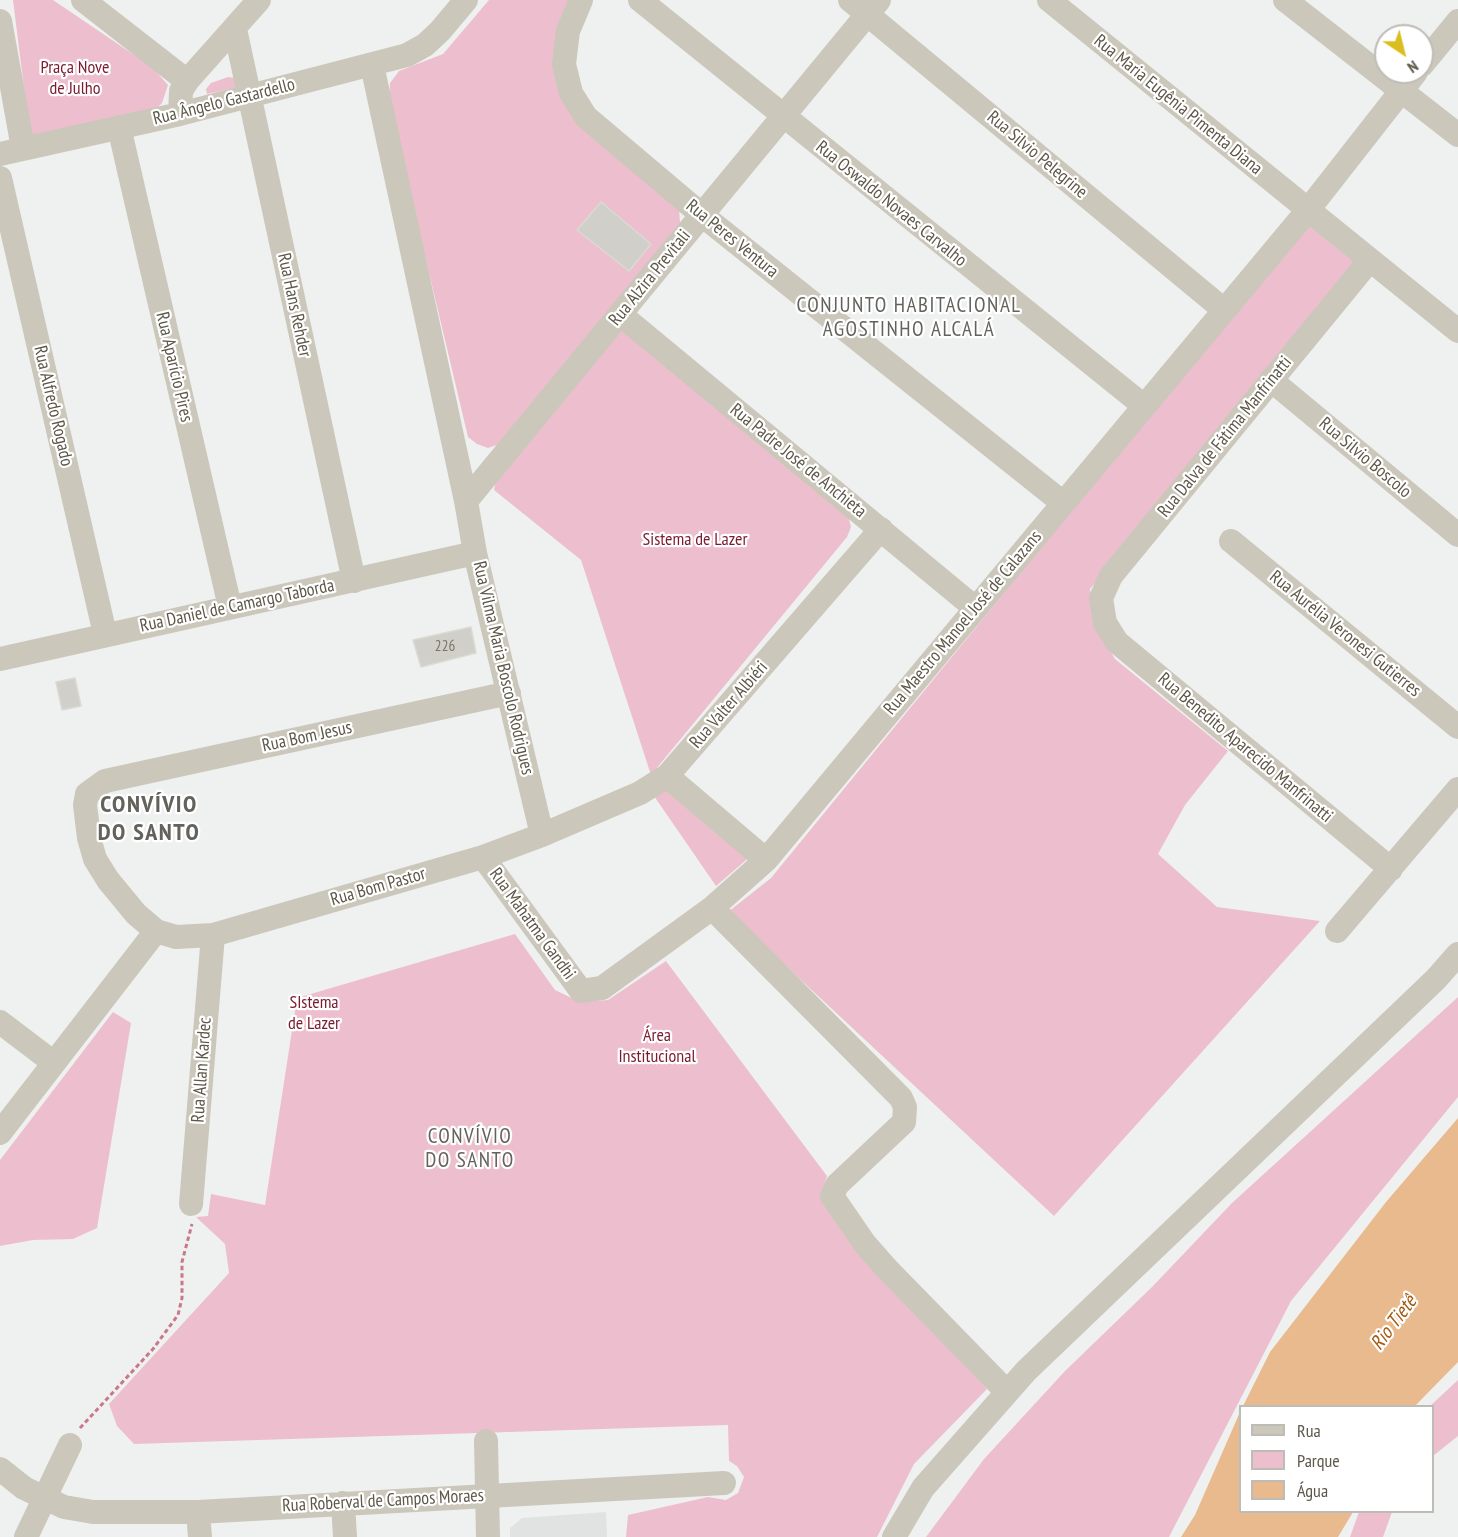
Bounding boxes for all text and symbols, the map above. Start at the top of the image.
north arrow [1374,24,1434,84]
street label: Rua Maria Eugênia Pimenta Diana [1090,30,1266,180]
text: N [1404,56,1422,78]
park label: Praça Nove de Julho [41,57,109,100]
street label: Rua Ângelo Gastardello [151,74,297,130]
street label: Rua Silvio Pelegrine [982,107,1092,203]
street label: Rua Oswaldo Novaes Carvalho [811,136,971,272]
street label: Rua Peres Ventura [682,195,782,283]
street label: Rua Alzira Previtali [605,226,695,330]
street label: Rua Hans Rehder [272,251,316,359]
district label: CONJUNTO HABITACIONAL AGOSTINHO ALCALÁ [796,293,1022,343]
street label: Rua Aparício Pires [151,310,197,424]
street label: Rua Alfredo Rogado [29,344,77,468]
street label: Rua Dalva de Fátima Manfrinatti [1154,352,1296,522]
street label: Rua Padre José de Anchieta [726,399,870,523]
street label: Rua Silvio Boscolo [1314,413,1416,503]
street label: Rua Maestro Manoel José de Calazans [880,527,1046,719]
park label: Sistema de Lazer [643,529,747,551]
street label: Rua Vilma Maria Boscolo Rodrigues [468,559,538,777]
street label: Rua Aurélia Veronesi Gutierres [1265,566,1425,702]
street label: Rua Daniel de Camargo Taborda [138,575,336,637]
house number: 226 [435,638,455,656]
street label: Rua Valter Albiéri [685,657,773,753]
street label: Rua Benedito Aparecido Manfrinatti [1153,669,1337,827]
street label: Rua Bom Jesus [260,717,354,757]
district label: CONVÍVIO DO SANTO [98,791,200,847]
street label: Rua Bom Pastor [328,863,428,911]
street label: Rua Mahatma Gandhi [484,864,580,984]
park label: SIstema de Lazer [288,992,340,1034]
street label: Rua Allan Kardec [188,1017,216,1123]
park label: Área Institucional [618,1025,696,1068]
district label: CONVÍVIO DO SANTO [425,1124,515,1174]
water label: Rio Tietê [1366,1291,1422,1355]
legend [1239,1405,1434,1513]
text: Rua [1297,1419,1321,1442]
text: Parque [1297,1449,1340,1472]
text: Água [1297,1479,1328,1502]
street label: Rua Roberval de Campos Moraes [282,1485,484,1517]

